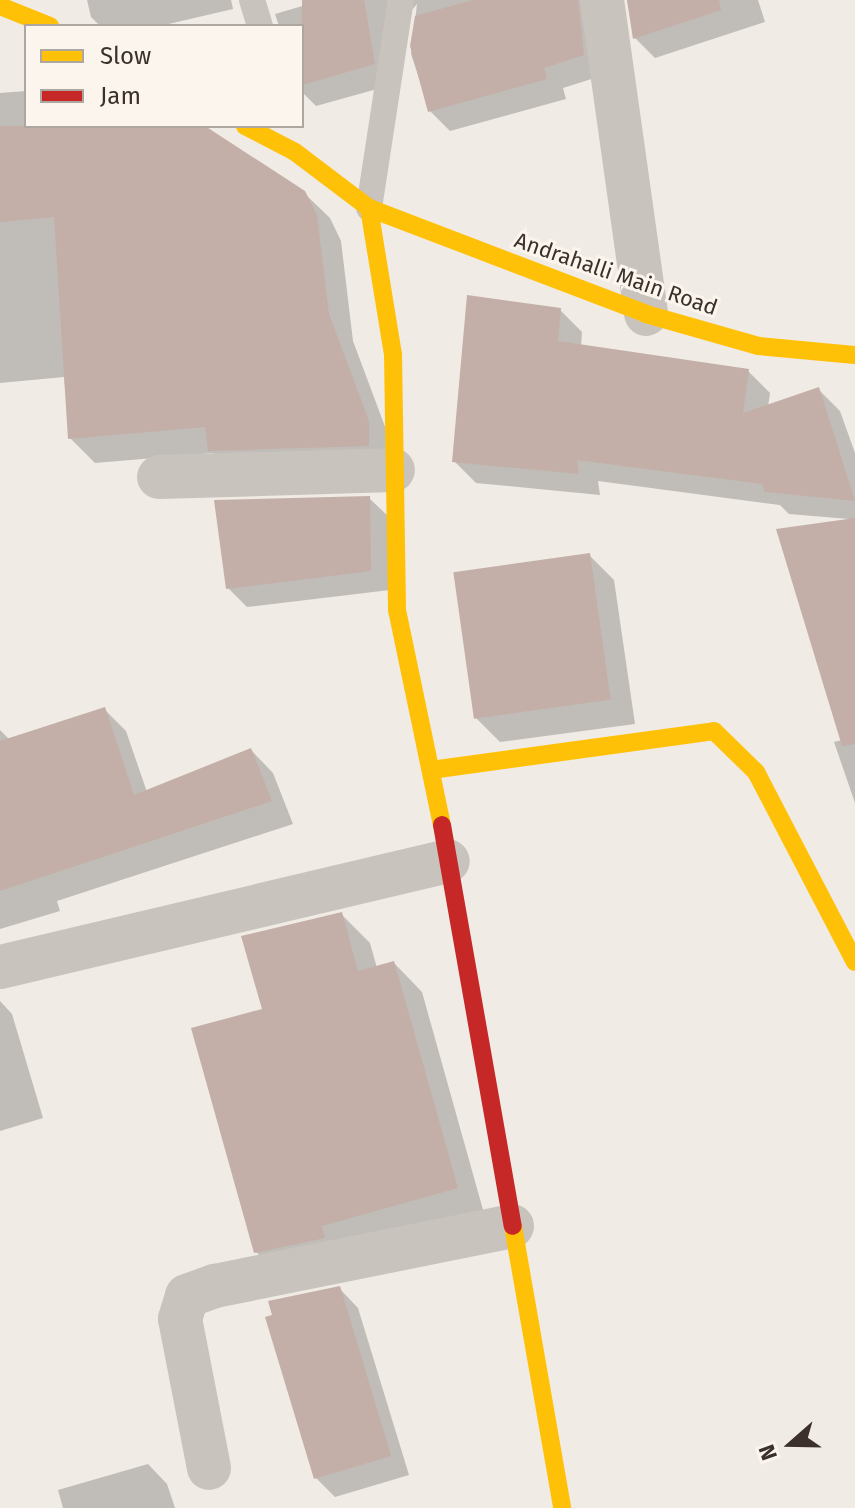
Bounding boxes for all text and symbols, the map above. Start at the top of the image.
legend [24,24,304,128]
text: Slow [100,42,151,70]
text: Jam [100,82,141,110]
street label: Andrahalli Main Road [511,227,721,321]
north arrow [751,1404,831,1484]
text: N [753,1441,783,1464]

